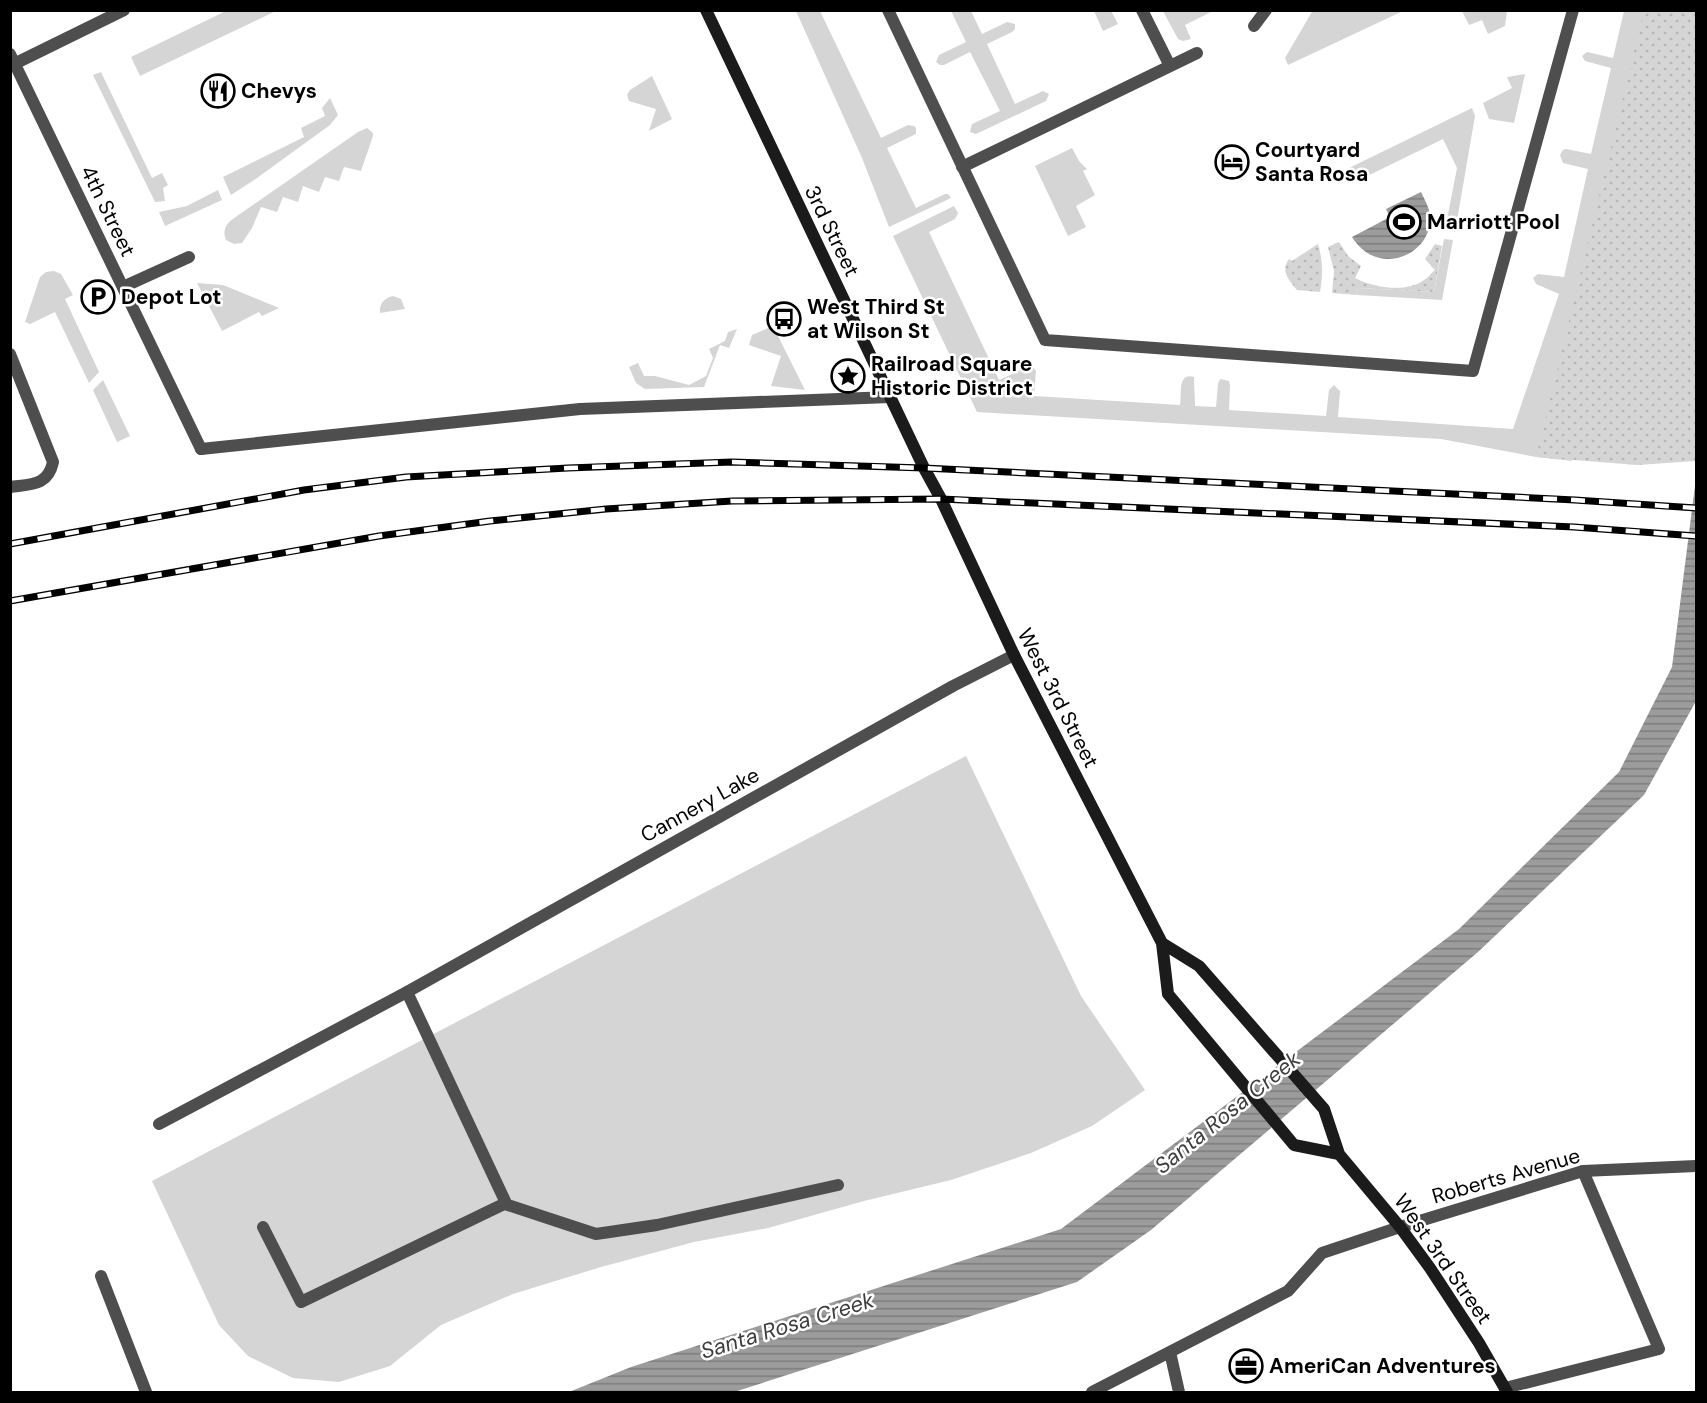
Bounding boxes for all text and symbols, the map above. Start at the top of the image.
restaurant icon: Chevys [200,73,236,109]
place label: Chevys [241,77,317,105]
place label: Courtyard Santa Rosa [1255,136,1368,188]
hotel icon: Courtyard Santa Rosa [1214,144,1250,180]
street label: 4th Street [74,161,142,261]
street label: 3rd Street [798,181,866,281]
sports icon: Marriott Pool [1386,204,1422,240]
place label: Marriott Pool [1427,208,1560,236]
parking icon: Depot Lot [80,279,116,315]
place label: Depot Lot [121,283,221,311]
place label: West Third St at Wilson St [807,293,945,345]
bus stop icon: West Third St at Wilson St [766,301,802,337]
place label: Railroad Square Historic District [871,350,1033,402]
place icon: Railroad Square Historic District [830,358,866,394]
street label: West 3rd Street [1011,623,1105,773]
street label: Cannery Lake [636,761,764,849]
water label: Santa Rosa Creek [1148,1044,1307,1180]
street label: Roberts Avenue [1429,1141,1583,1211]
street label: West 3rd Street [1388,1188,1498,1330]
water label: Santa Rosa Creek [697,1285,878,1366]
office icon: AmeriCan Adventures [1228,1348,1264,1384]
place label: AmeriCan Adventures [1269,1352,1496,1380]

